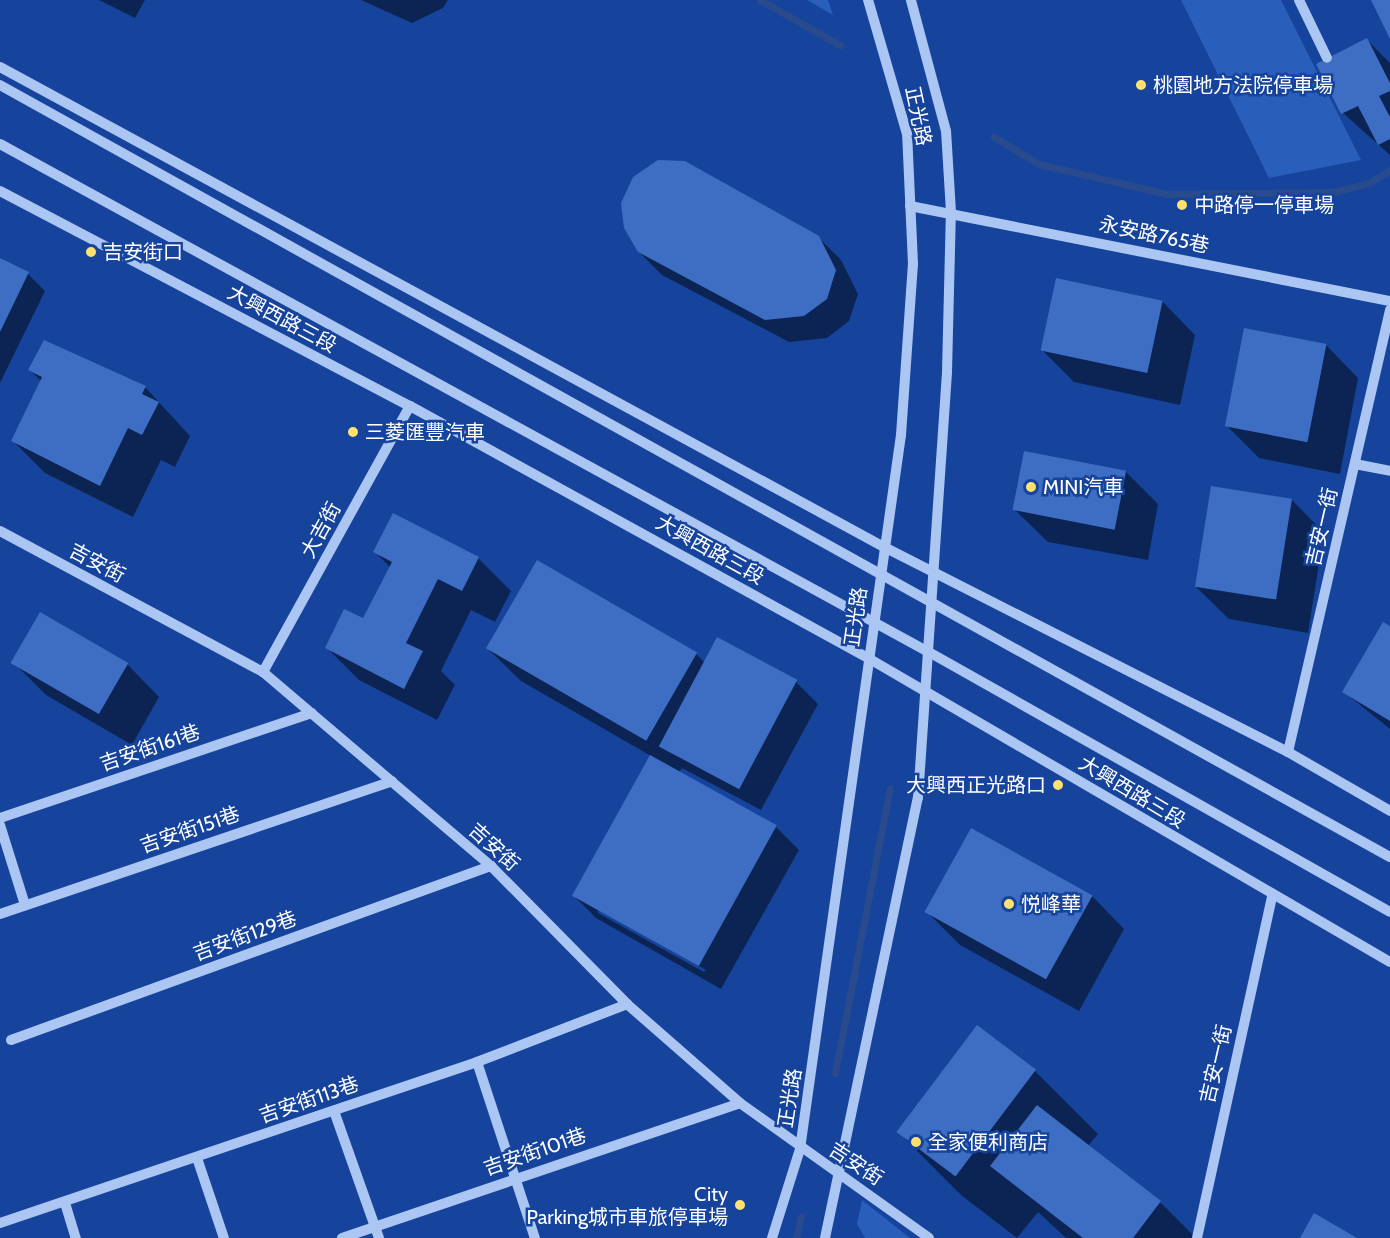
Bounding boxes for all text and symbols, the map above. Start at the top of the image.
place label: 桃園地方法院停車場 [1153,73,1333,97]
marker: 桃園地方法院停車場 [1134,78,1148,92]
street label: 正光路 [900,84,936,148]
place label: 中路停一停車場 [1194,193,1334,217]
marker: 中路停一停車場 [1175,198,1189,212]
street label: 永安路765巷 [1097,212,1211,258]
place label: 吉安街口 [103,240,183,264]
marker: 吉安街口 [84,245,98,259]
street label: 大興西路三段 [223,280,341,358]
place label: 三菱匯豐汽車 [365,420,485,444]
marker: 三菱匯豐汽車 [346,425,360,439]
place label: MINI汽車 [1043,475,1123,499]
marker: MINI汽車 [1024,480,1038,494]
street label: 吉安一街 [1301,485,1343,569]
street label: 大吉街 [296,498,346,562]
street label: 大興西路三段 [652,510,768,590]
street label: 吉安街 [65,538,129,588]
street label: 正光路 [840,586,872,648]
street label: 吉安街161巷 [97,720,203,776]
street label: 大興西路三段 [1074,751,1190,833]
place label: 大興西正光路口 [906,773,1046,797]
marker: 大興西正光路口 [1051,778,1065,792]
street label: 吉安街151巷 [137,802,243,858]
street label: 吉安街 [464,818,524,876]
place label: 悦峰華 [1021,892,1081,916]
marker: 悦峰華 [1002,897,1016,911]
street label: 吉安街129巷 [190,906,300,966]
street label: 吉安一街 [1195,1022,1237,1106]
street label: 正光路 [773,1066,807,1130]
street label: 吉安街113巷 [256,1072,362,1128]
street label: 吉安街101巷 [481,1123,589,1181]
place label: 全家便利商店 [928,1130,1048,1154]
marker: 全家便利商店 [909,1135,923,1149]
street label: 吉安街 [824,1138,888,1190]
place label: City Parking城市車旅停車場 [527,1182,728,1229]
marker: City Parking城市車旅停車場 [733,1198,747,1212]

